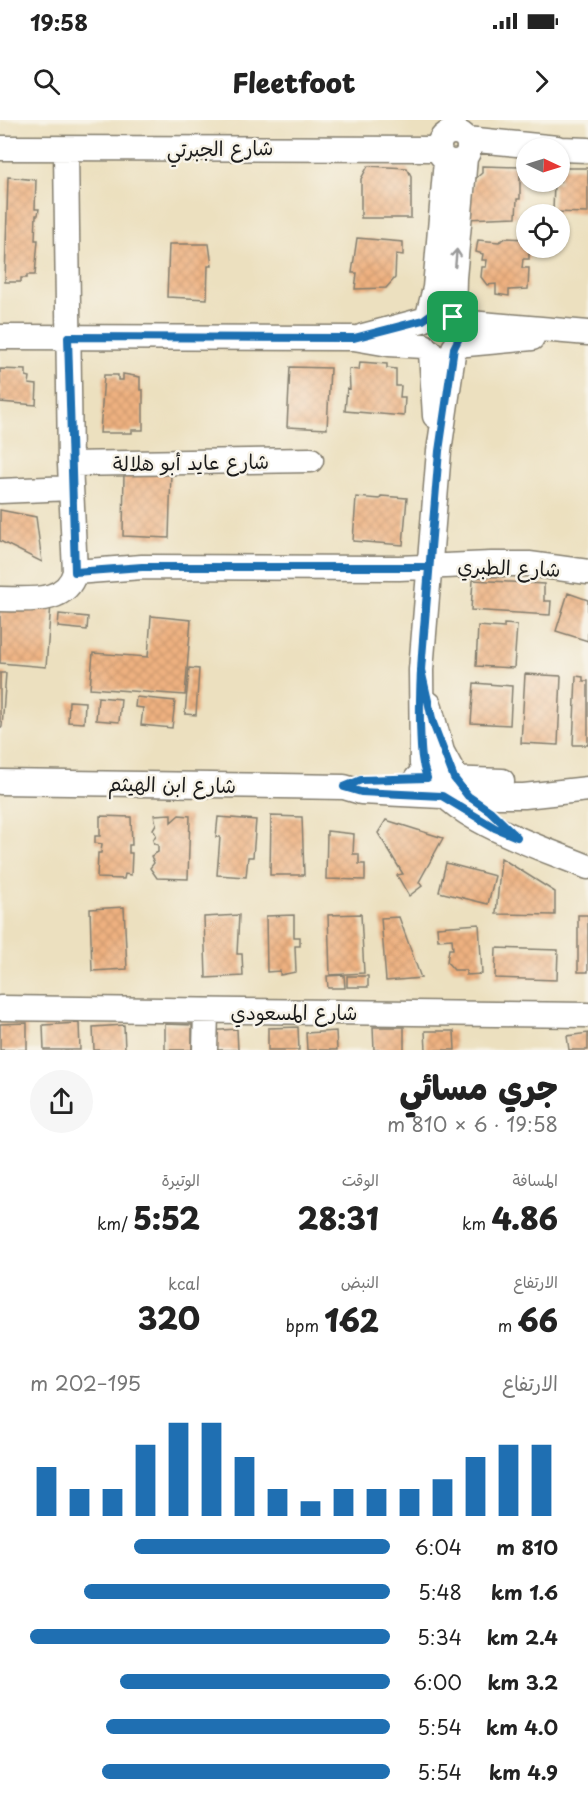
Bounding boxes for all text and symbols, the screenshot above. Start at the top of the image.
text: 19:58 [30,5,88,38]
text: Fleetfoot [232,61,356,102]
icon: search [30,65,63,98]
icon: forward [525,65,558,98]
street label: شارع الجبرتي [166,132,274,168]
north arrow [516,138,570,192]
map controls [516,138,570,258]
button: locate [516,204,570,258]
one-way arrow [451,249,462,269]
pin [427,291,478,342]
icon: arrive [436,300,469,333]
street label: شارع عايد أبو هلالة [113,446,269,478]
street label: شارع الطبري [457,550,561,585]
street label: شارع ابن الهيثم [108,768,236,802]
street label: شارع المسعودي [230,997,358,1028]
text: جري مسائي [399,1061,558,1111]
button: share [30,1070,93,1133]
text: 19:58 · 6 × 810 m [387,1109,558,1139]
text: الوتيرة [161,1167,200,1191]
text: الوقت [342,1167,379,1191]
text: المسافة [512,1167,558,1191]
text: 5:52 [133,1195,200,1240]
text: 28:31 [297,1195,379,1240]
text: 4.86 [491,1195,558,1240]
text: /km [97,1211,133,1235]
text: km [462,1211,491,1235]
text: النبض [341,1269,379,1293]
text: الارتفاع [513,1269,558,1293]
text: kcal [168,1271,200,1295]
text: 320 [138,1295,200,1340]
text: 162 [324,1297,379,1342]
text: 66 [518,1297,558,1342]
text: bpm [286,1313,324,1337]
text: m [498,1313,518,1337]
text: 195–202 m [30,1368,141,1398]
text: الارتفاع [502,1368,558,1398]
text: 6:04 [414,1532,462,1562]
text: 810 m [496,1532,558,1562]
text: 5:48 [418,1577,462,1607]
text: 1.6 km [491,1577,558,1607]
text: 5:34 [417,1622,462,1652]
text: 2.4 km [487,1622,558,1652]
text: 6:00 [413,1667,462,1697]
text: 3.2 km [487,1667,558,1697]
text: 5:54 [417,1712,462,1742]
text: 4.0 km [486,1712,558,1742]
text: 5:54 [417,1757,462,1787]
text: 4.9 km [489,1757,558,1787]

